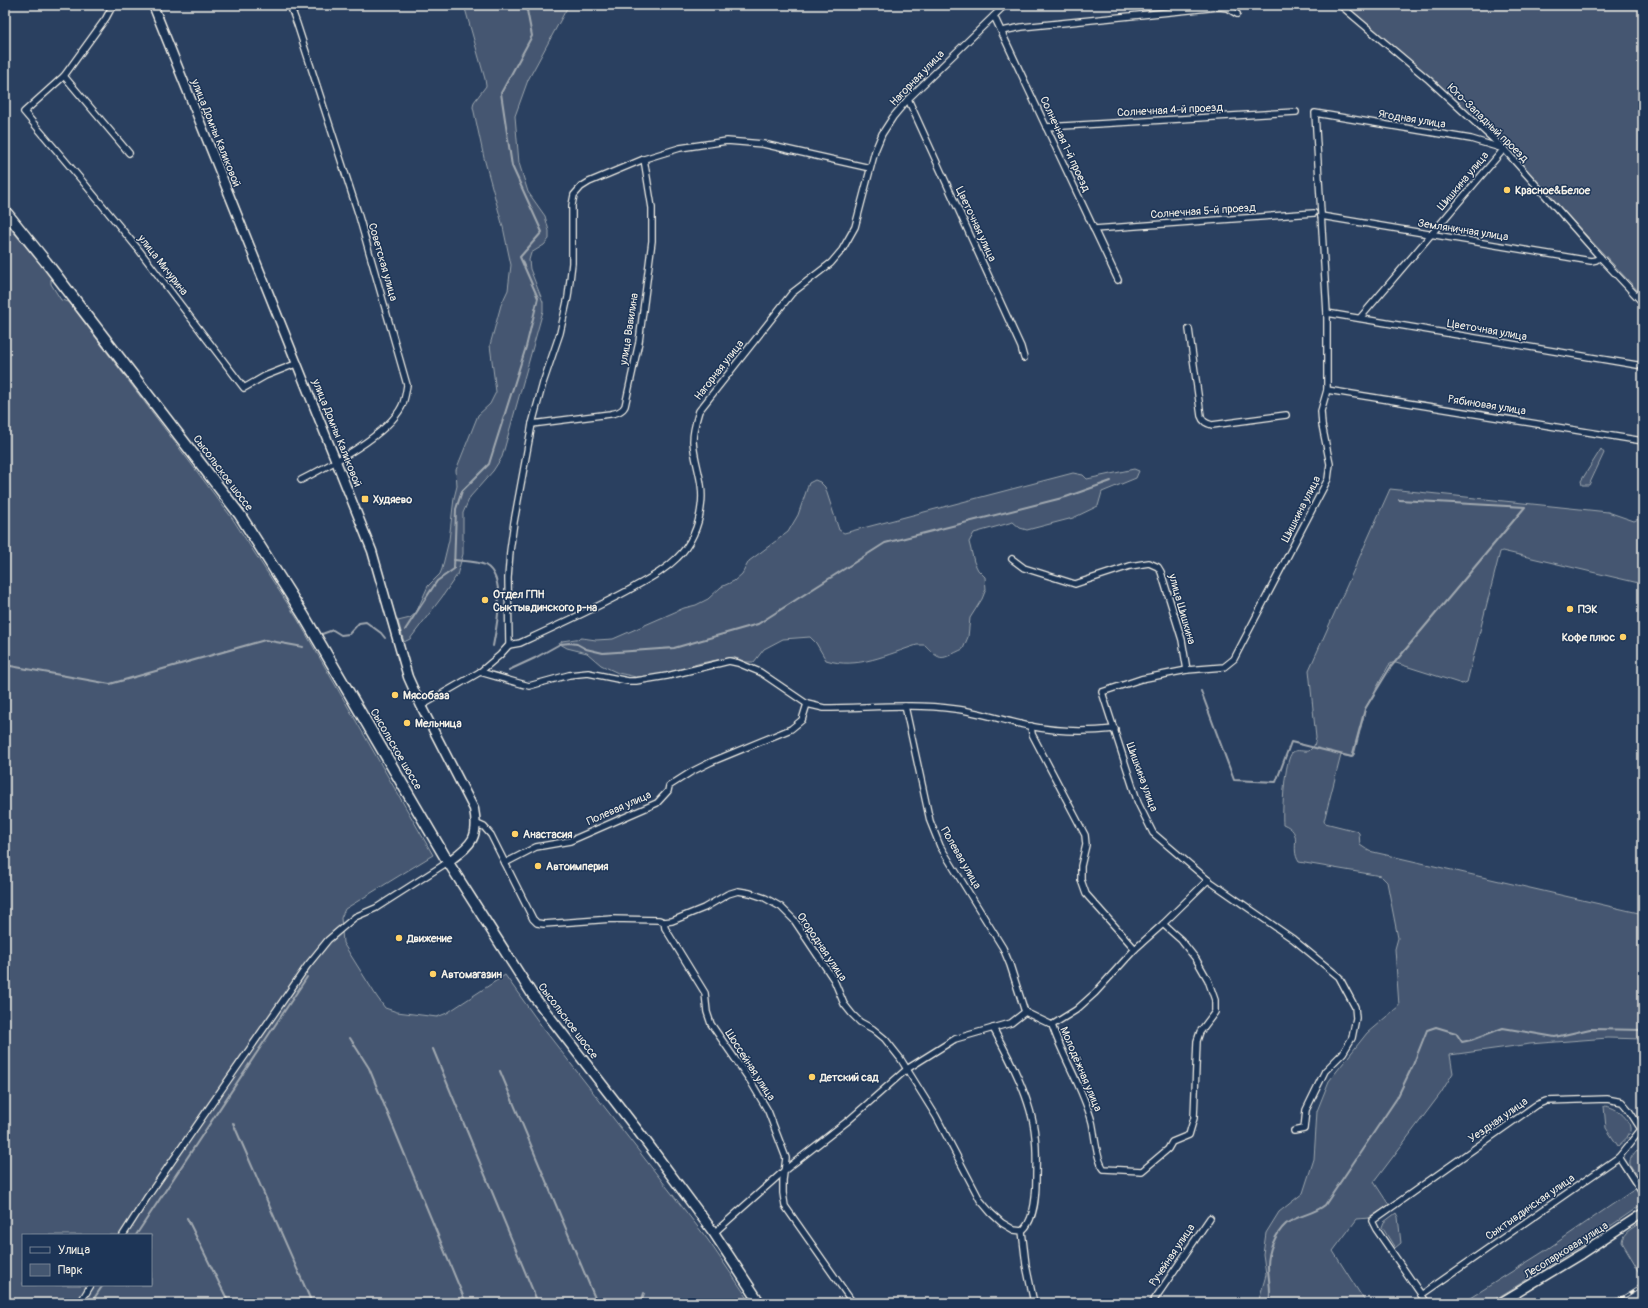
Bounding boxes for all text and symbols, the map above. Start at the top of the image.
street label: Нагорная улица [887,47,947,109]
street label: улица Домны Каликовой [188,76,244,189]
street label: Юго-Западный проезд [1445,81,1531,165]
street label: Солнечная 1-й проезд [1037,94,1093,194]
street label: Солнечная 4-й проезд [1117,101,1224,119]
street label: Ягодная улица [1377,107,1447,131]
street label: Шишкина улица [1435,149,1491,213]
street label: Цветочная улица [953,184,999,264]
place label: Красное&Белое [1515,184,1591,197]
marker: Красное&Белое [1502,185,1512,195]
street label: Солнечная 5-й проезд [1150,201,1256,221]
street label: Земляничная улица [1417,216,1509,244]
street label: Советская улица [366,222,400,302]
street label: улица Мичурина [135,231,191,298]
street label: улица Вавилина [617,292,641,367]
street label: Цветочная улица [1446,317,1528,343]
street label: Нагорная улица [692,337,746,403]
street label: улица Домны Каликовой [309,376,365,489]
street label: Рябиновая улица [1447,392,1527,418]
street label: Сысольское шоссе [190,433,256,514]
street label: Шишкина улица [1279,474,1323,544]
place label: Худяево [373,493,412,506]
marker: Худяево [360,494,370,504]
street label: улица Шишкина [1165,571,1198,646]
place label: Отдел ГПН Сыктывдинского р-на [493,588,597,614]
marker: Отдел ГПН Сыктывдинского р-на [480,595,490,605]
place label: ПЭК [1578,603,1598,616]
marker: ПЭК [1565,604,1575,614]
place label: Кофе плюс [1562,631,1615,644]
marker: Кофе плюс [1618,632,1628,642]
place label: Мясобаза [403,689,449,702]
marker: Мясобаза [390,690,400,700]
street label: Сысольское шоссе [367,706,425,792]
place label: Мельница [415,717,462,730]
marker: Мельница [402,718,412,728]
street label: Шишкина улица [1123,741,1161,813]
street label: Полевая улица [585,788,653,828]
street label: Полевая улица [938,825,984,891]
place label: Анастасия [523,828,572,841]
marker: Анастасия [510,829,520,839]
place label: Автоимперия [546,860,608,873]
marker: Автоимперия [533,861,543,871]
street label: Огородная улица [794,910,850,984]
place label: Движение [406,932,453,945]
marker: Движение [394,933,404,943]
place label: Автомагазин [441,968,502,981]
marker: Автомагазин [428,969,438,979]
street label: Сысольское шоссе [535,981,601,1062]
street label: Молодёжная улица [1057,1025,1105,1113]
street label: Шоссейная улица [722,1027,778,1103]
place label: Детский сад [819,1071,879,1084]
marker: Детский сад [807,1072,817,1082]
street label: Уездная улица [1466,1095,1530,1145]
street label: Сыктывдинская улица [1483,1171,1577,1243]
street label: Лесопарковая улица [1521,1219,1610,1282]
street label: Ручейная улица [1146,1222,1198,1288]
legend [22,1234,152,1286]
text: Улица [58,1243,90,1258]
text: Парк [58,1263,83,1278]

